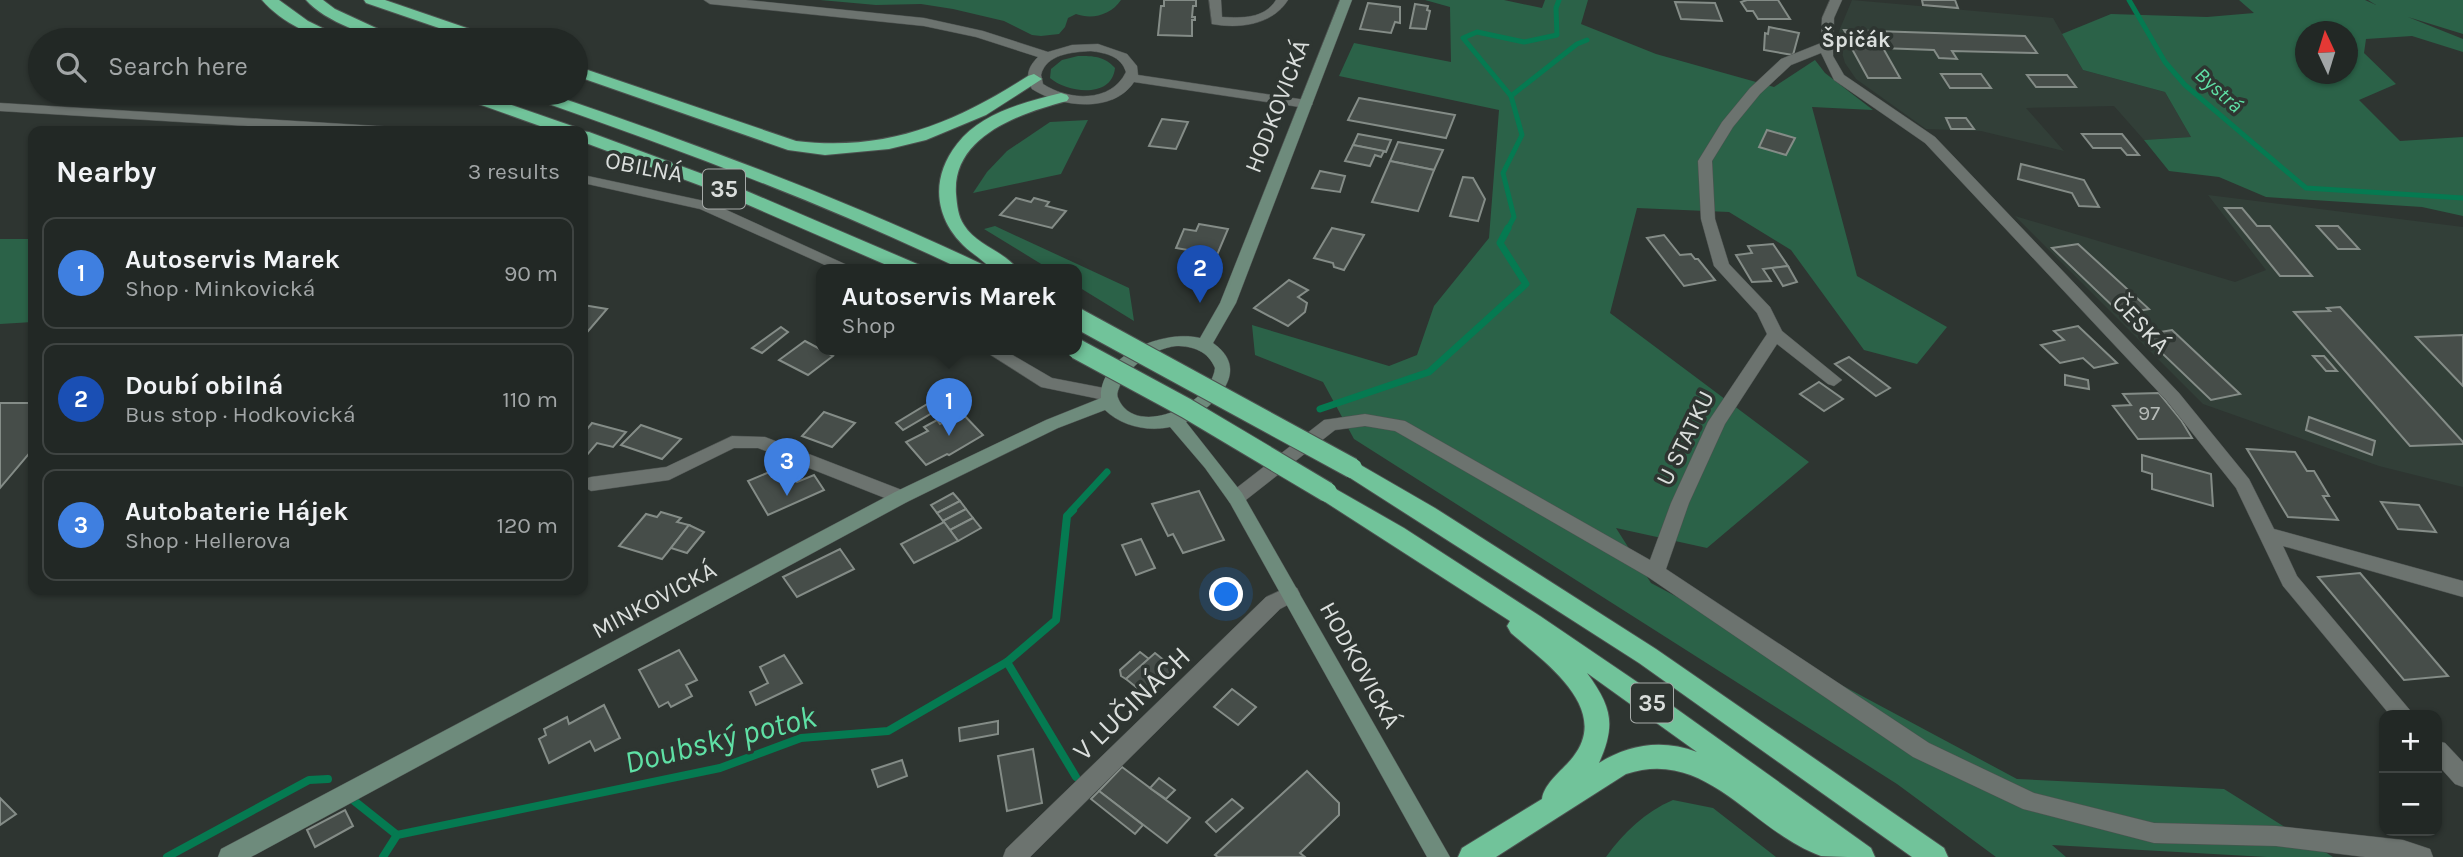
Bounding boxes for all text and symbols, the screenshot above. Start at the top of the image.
north arrow [2295,21,2358,84]
district label: Špičák [1822,26,1891,52]
search box [28,28,588,105]
street label: HODKOVICKÁ [1238,35,1315,177]
icon: search [52,48,90,86]
text: Search here [108,51,248,82]
water label: Bystrá [2190,62,2248,118]
street label: OBILNÁ [603,145,686,188]
text: Nearby [56,154,156,190]
text: 3 results [468,158,560,185]
road number: 35 [703,170,745,208]
text: Autoservis Marek [125,244,340,275]
pin: 2 [1177,245,1223,303]
text: 1 [77,260,85,287]
text: 90 m [504,260,558,287]
popup [816,264,1082,355]
text: Shop · Minkovická [125,275,315,302]
text: Autoservis Marek [842,281,1056,312]
street label: ČESKÁ [2107,288,2176,360]
text: Shop [842,312,895,339]
text: Doubí obilná [125,370,283,401]
pin: 1 [926,378,972,436]
text: 2 [74,386,88,413]
text: 110 m [502,386,558,413]
street label: U STATKU [1650,386,1720,490]
text: Bus stop · Hodkovická [125,401,356,428]
house number: 97 [2138,401,2160,425]
pin: 3 [764,438,810,496]
text: Autobaterie Hájek [125,496,348,527]
text: 3 [74,512,88,539]
text: 120 m [496,512,558,539]
text: Shop · Hellerova [125,527,291,554]
street label: MINKOVICKÁ [587,555,721,644]
your location [1209,577,1243,611]
street label: HODKOVICKÁ [1314,596,1407,733]
street label: V LUČINÁCH [1065,639,1197,767]
road number: 35 [1631,684,1673,722]
water label: Doubský potok [620,698,821,781]
map controls [2379,710,2442,836]
button: + [2379,710,2442,773]
button: − [2379,773,2442,836]

